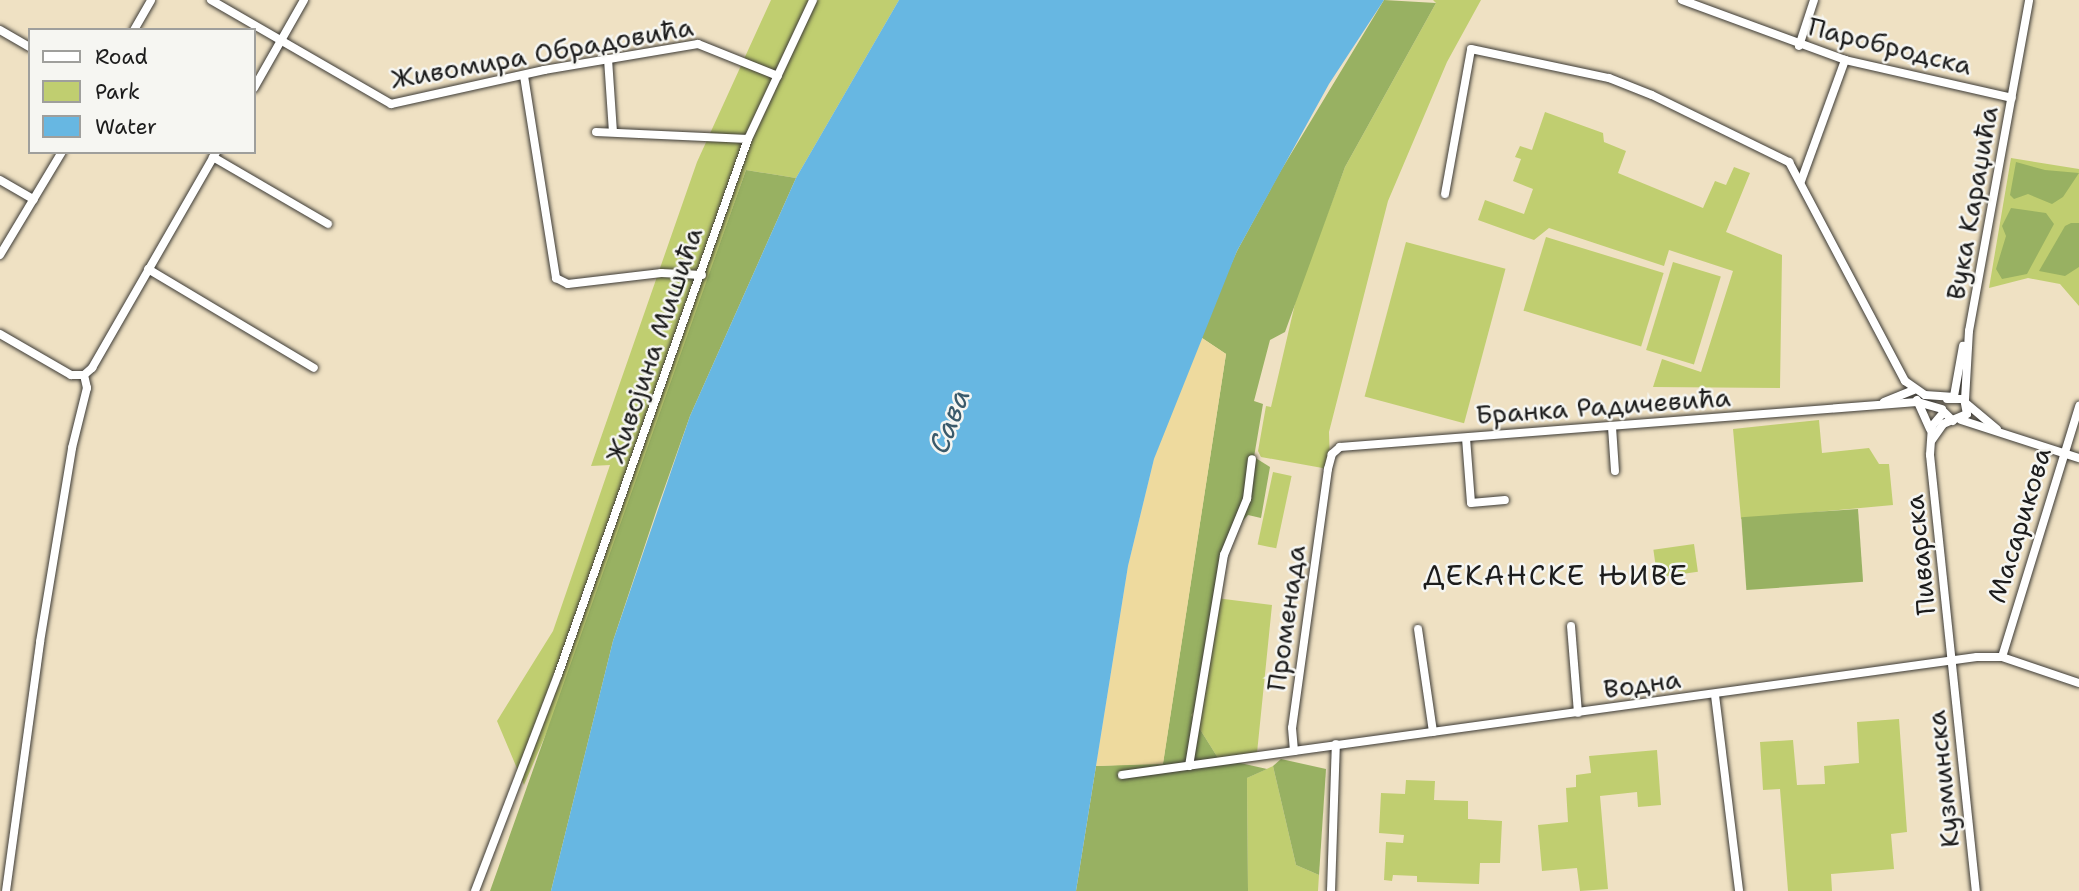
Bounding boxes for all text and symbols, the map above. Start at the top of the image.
street label: Живомира Обрадовића [388,11,696,95]
street label: Паробродска [1805,11,1975,81]
legend [28,28,256,154]
text: Road [95,43,148,71]
text: Park [95,78,140,106]
street label: Вука Караџића [1940,104,2004,302]
text: Water [95,113,157,141]
street label: Живојина Мишића [599,223,709,467]
street label: Бранка Радичевића [1474,382,1732,430]
water label: Сава [921,384,977,458]
street label: Масарикова [1981,444,2057,606]
street label: Пиварска [1898,493,1942,617]
street label: Променада [1260,543,1312,693]
district label: ДЕКАНСКЕ ЊИВЕ [1425,558,1687,592]
street label: Водна [1601,663,1683,705]
street label: Кузминска [1920,709,1966,849]

